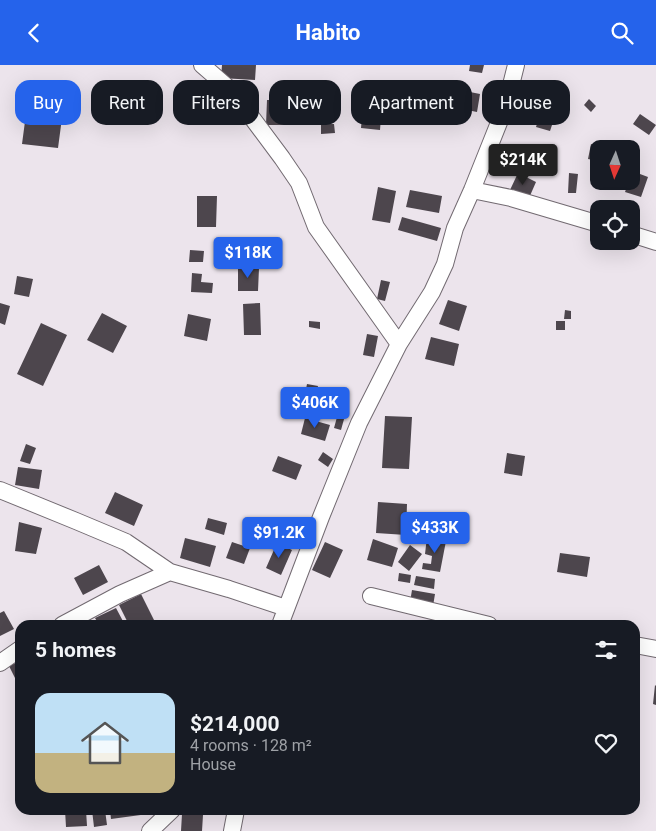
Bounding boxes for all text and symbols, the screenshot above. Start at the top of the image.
icon: back [20,19,48,47]
icon: search [608,19,636,47]
text: Habito [295,20,361,45]
chip: Buy [15,80,81,125]
chip: Rent [91,80,163,125]
chip: Filters [173,80,259,125]
chip: New [269,80,341,125]
chip: Apartment [351,80,472,125]
chip: House [482,80,570,125]
north arrow [590,140,640,190]
map controls [590,140,640,250]
pin: $214K [488,143,558,186]
text: $214K [500,150,546,169]
button: locate [590,200,640,250]
pin: $118K [213,237,283,279]
text: $118K [225,243,271,262]
pin: $406K [280,387,350,429]
text: $406K [292,393,338,412]
pin: $433K [400,511,470,554]
pin: $91.2K [238,517,320,559]
text: $433K [412,518,458,537]
text: $91.2K [253,523,305,542]
icon: filters [592,636,620,664]
text: 5 homes [35,638,116,662]
text: $214,000 [190,712,280,736]
icon: home [75,713,135,773]
icon: heart [592,729,620,757]
text: 4 rooms · 128 m² [190,736,312,755]
text: House [190,755,236,774]

